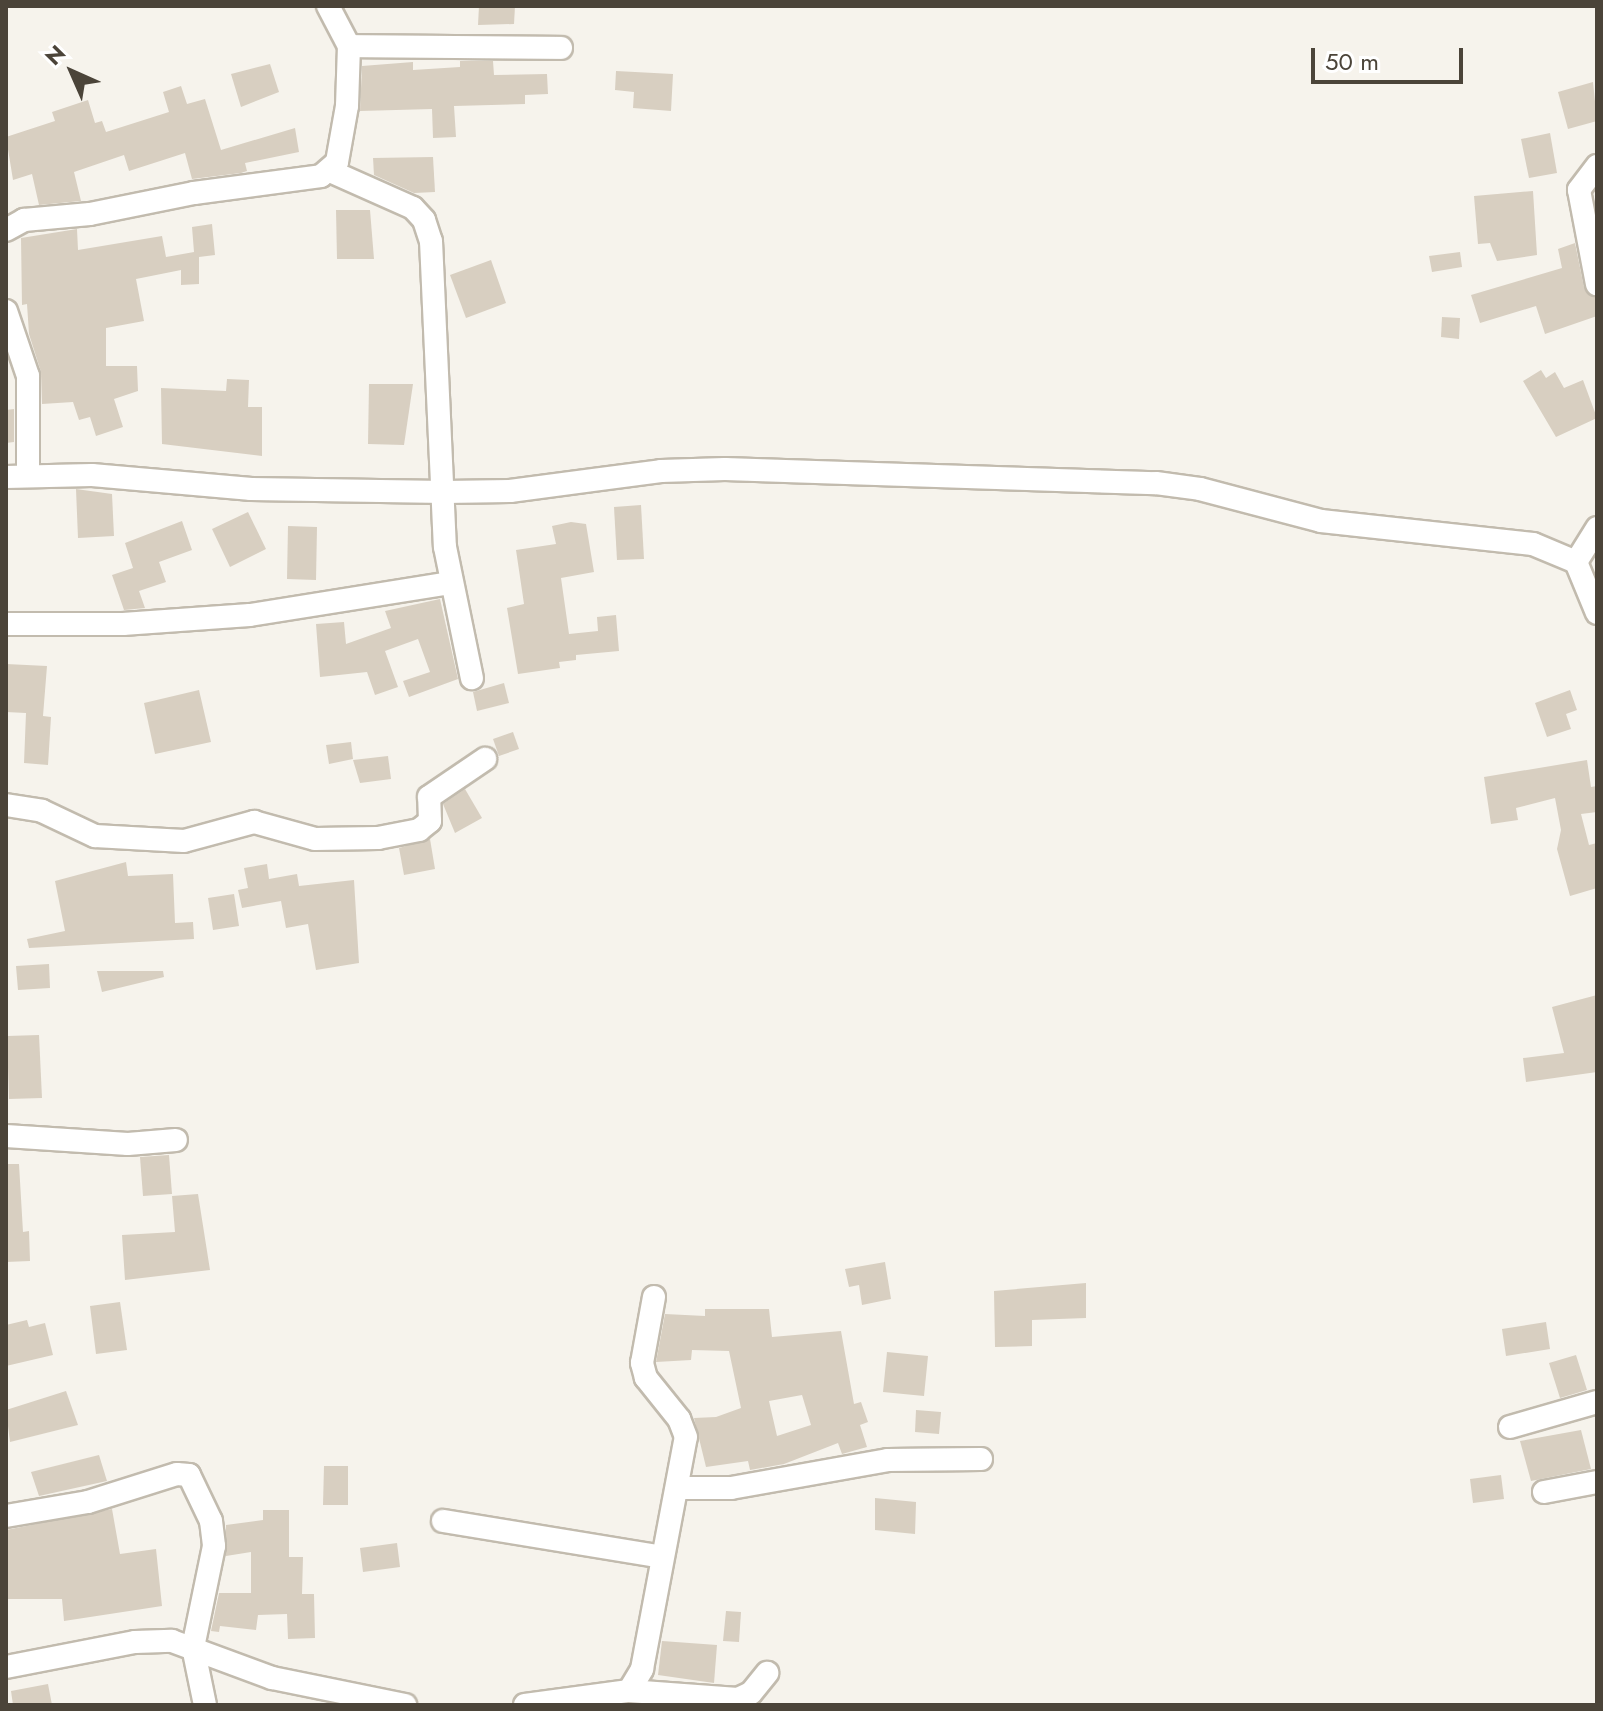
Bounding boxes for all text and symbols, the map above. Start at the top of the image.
north arrow [32,32,112,112]
scale bar [1315,32,1467,82]
text: N [38,38,73,73]
text: 50 m [1325,44,1379,79]

